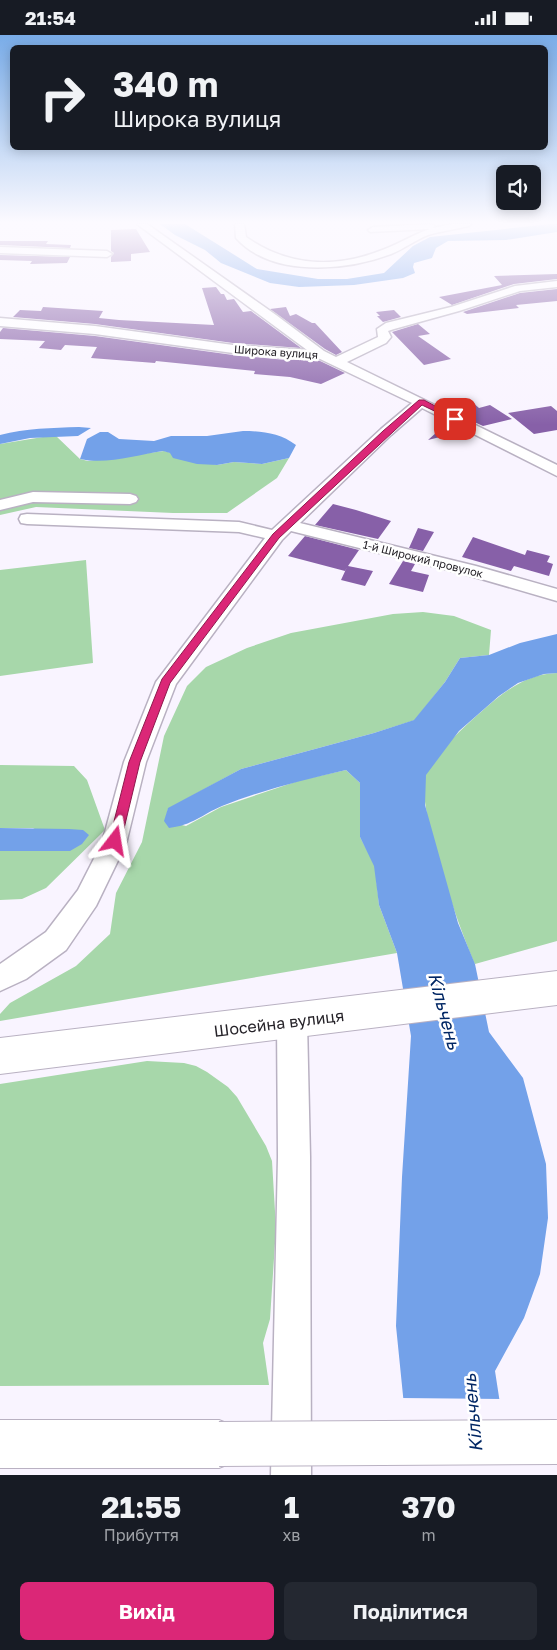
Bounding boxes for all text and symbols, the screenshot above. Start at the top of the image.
text: 21:54 [25,6,76,29]
text: 340 m [113,63,218,105]
icon: right [30,65,95,130]
text: Широка вулиця [113,105,281,132]
map controls [496,165,541,210]
button: sound [496,165,541,210]
street label: Широка вулиця [234,342,318,361]
pin [434,398,476,440]
icon: arrive [441,405,469,433]
street label: 1-й Широкий провулок [362,537,485,580]
position arrow [88,814,140,866]
water label: Кільчень [424,970,466,1052]
street label: Шосейна вулиця [213,1005,345,1041]
water label: Кільчень [458,1373,486,1453]
text: 21:55 [101,1489,181,1525]
text: 1 [284,1489,299,1525]
text: 370 [402,1489,456,1525]
text: Прибуття [104,1525,179,1545]
text: хв [282,1525,300,1545]
text: m [422,1525,436,1545]
button: Вихід [20,1582,274,1640]
button: Поділитися [284,1582,537,1640]

